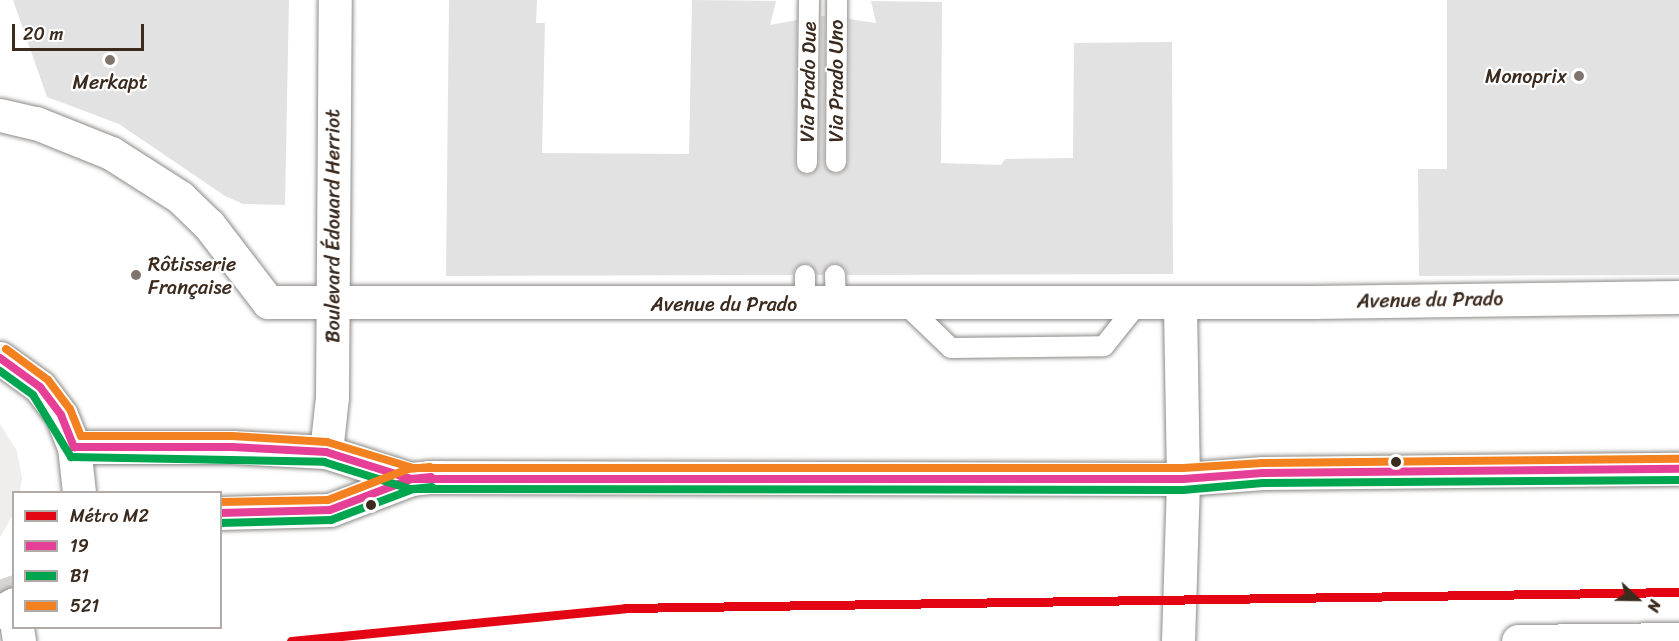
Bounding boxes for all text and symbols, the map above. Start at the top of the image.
scale bar [15,12,147,50]
text: 20 m [23,18,63,50]
street label: Via Prado Uno [824,19,848,143]
street label: Via Prado Due [795,21,821,143]
marker: Merkapt [103,53,117,67]
place label: Monoprix [1485,64,1567,88]
marker: Monoprix [1572,69,1586,83]
place label: Merkapt [73,70,147,94]
street label: Boulevard Édouard Herriot [321,110,345,342]
place label: Rôtisserie Française [148,252,236,299]
marker: Rôtisserie Française [129,268,143,282]
street label: Avenue du Prado [1357,287,1503,313]
street label: Avenue du Prado [651,292,797,316]
unlabelled marker [1390,456,1402,468]
legend [12,491,222,629]
unlabelled marker [365,499,377,511]
text: Métro M2 [70,500,149,532]
text: 19 [70,530,89,562]
text: B1 [70,560,89,592]
north arrow [1607,569,1667,629]
text: 521 [70,590,99,622]
text: N [1639,595,1670,617]

